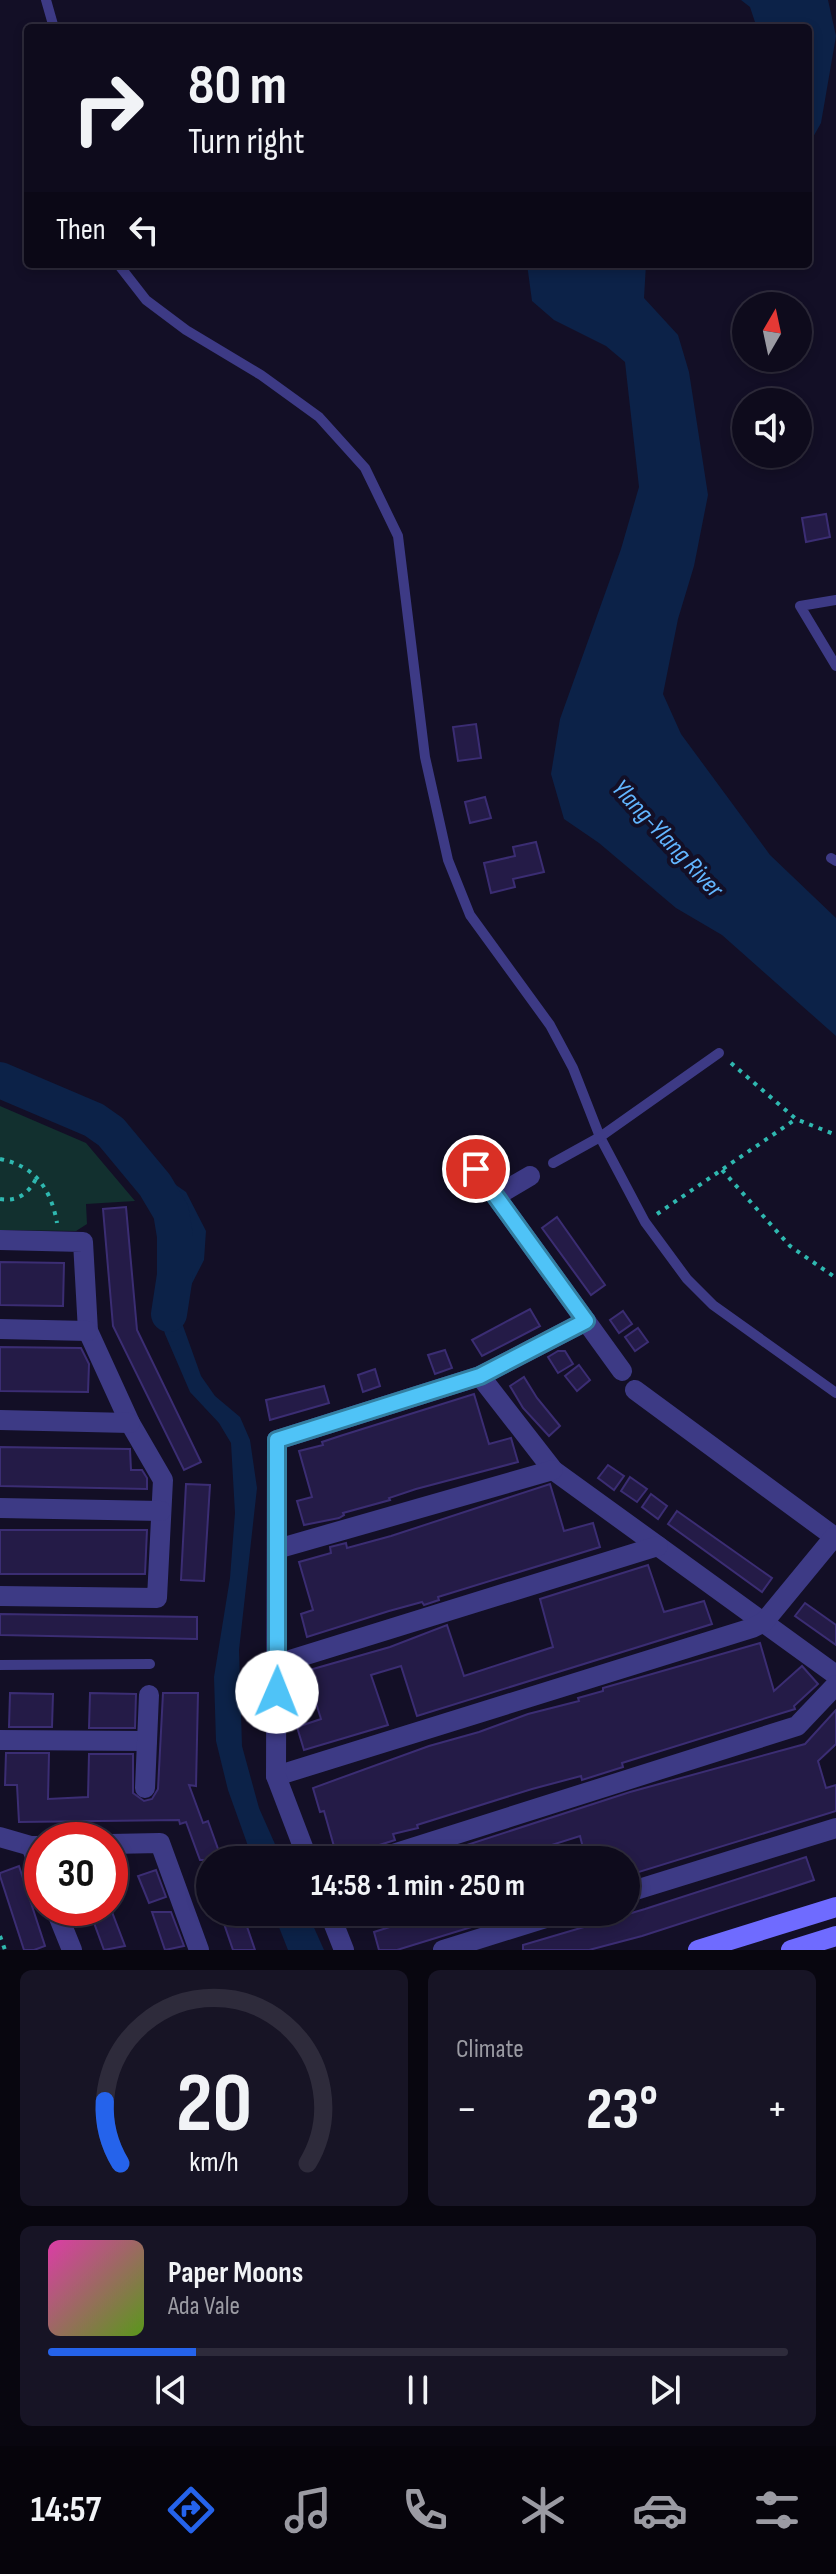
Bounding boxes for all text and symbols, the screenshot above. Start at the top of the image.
text: 80 m [188,53,287,120]
icon: right [56,56,160,160]
text: Turn right [188,121,305,164]
icon: left [122,208,166,252]
text: Then [56,212,106,248]
north arrow [732,292,812,372]
map controls [732,292,812,468]
button: sound [732,388,812,468]
water label: Ylang-Ylang River [605,774,731,906]
pin [442,1135,510,1203]
icon: arrive [454,1147,498,1191]
position arrow [235,1650,319,1734]
speed limit sign: 30 [24,1822,128,1926]
text: 14:58 · 1 min · 250 m [311,1868,525,1904]
text: Climate [456,2034,524,2065]
text: 20 [176,2055,252,2155]
text: 23° [586,2074,658,2146]
text: − [456,2083,478,2136]
text: + [766,2083,788,2136]
text: km/h [189,2145,239,2180]
text: Paper Moons [168,2255,303,2291]
text: Ada Vale [168,2291,240,2322]
icon: previous [149,2368,193,2412]
icon: pause [396,2368,440,2412]
icon: next [643,2368,687,2412]
icon: directions [163,2482,219,2538]
icon: music [280,2482,336,2538]
icon: phone [397,2482,453,2538]
icon: climate [515,2482,571,2538]
icon: car [632,2482,688,2538]
icon: filters [749,2482,805,2538]
text: 14:57 [31,2489,101,2532]

